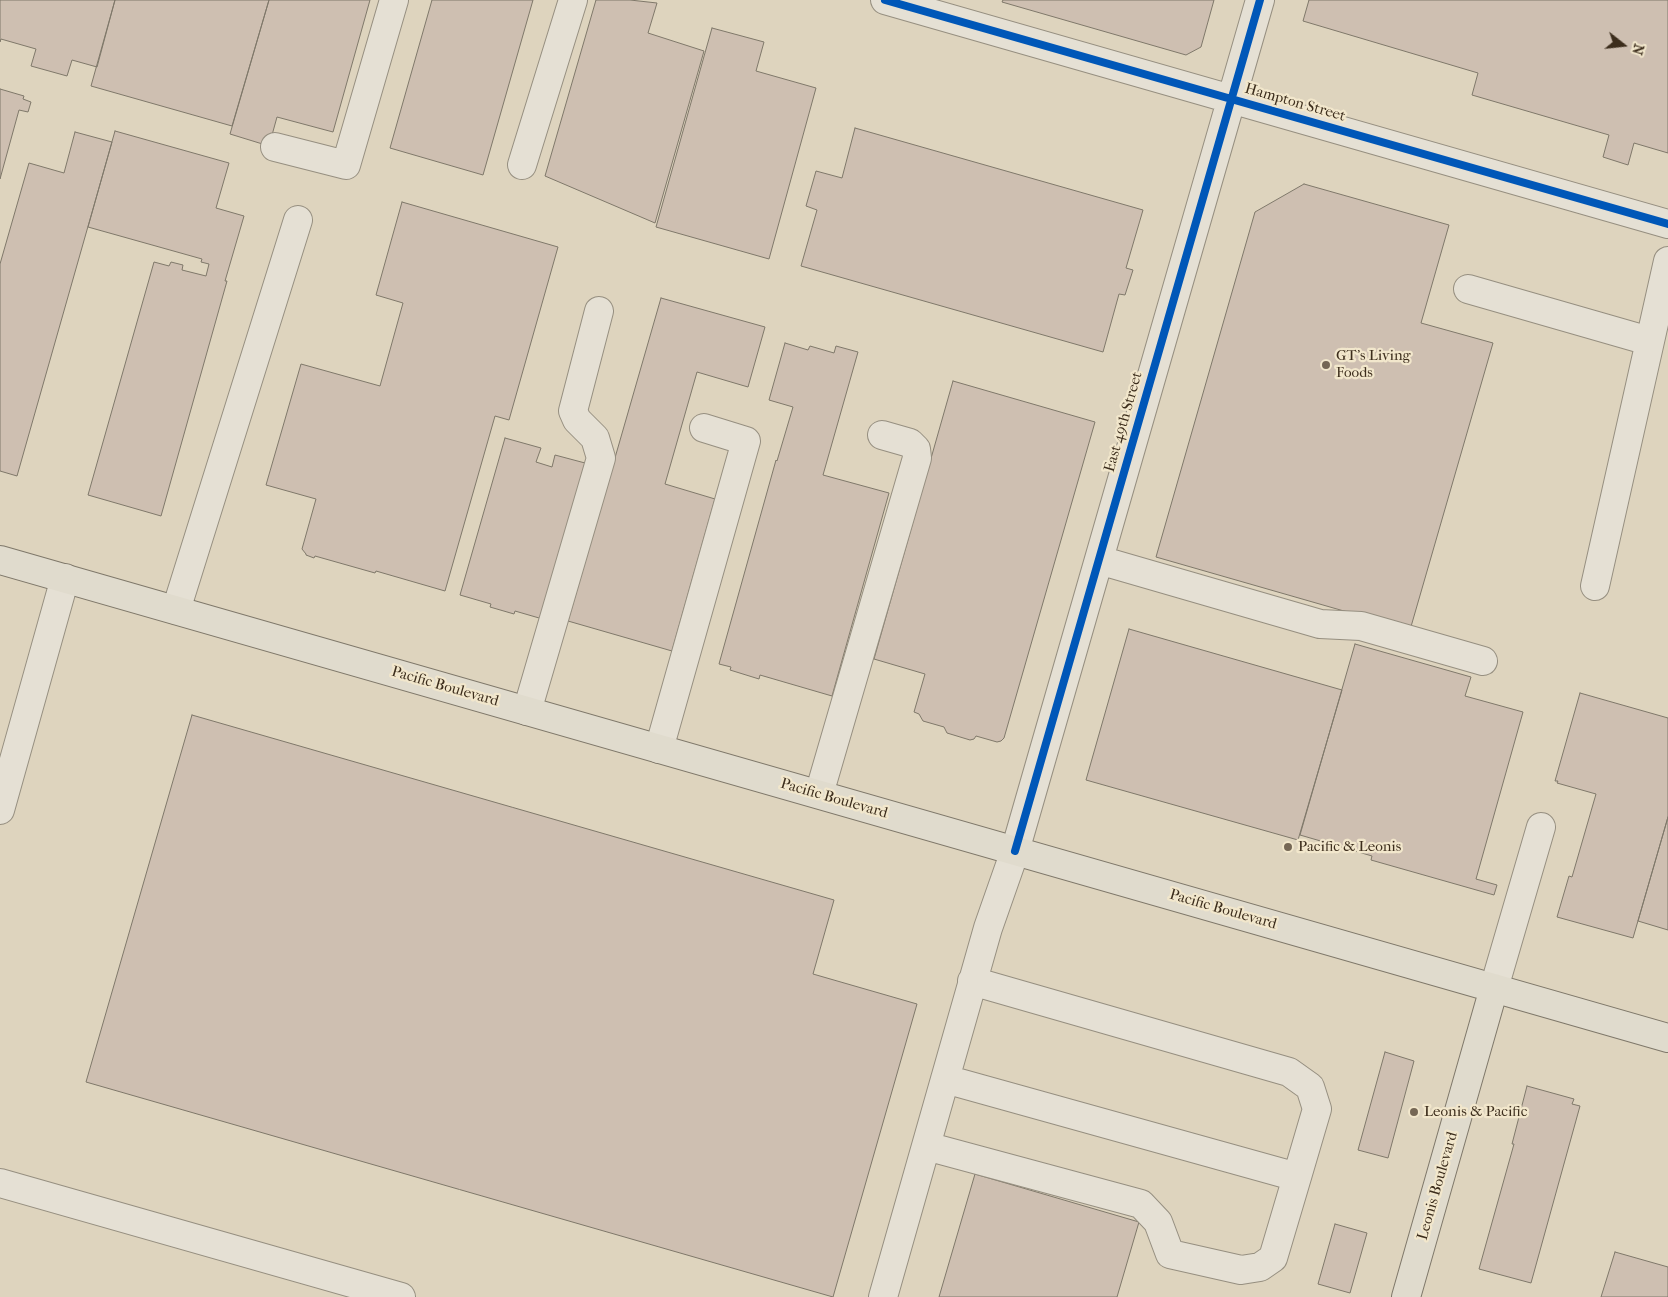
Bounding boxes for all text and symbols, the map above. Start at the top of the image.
north arrow [1598,20,1648,70]
text: N [1628,42,1648,57]
street label: Hampton Street [1243,80,1347,126]
place label: GT's Living Foods [1336,347,1411,382]
marker: GT's Living Foods [1320,359,1332,371]
street label: East 49th Street [1101,370,1147,474]
street label: Pacific Boulevard [389,663,501,711]
street label: Pacific Boulevard [778,775,890,823]
place label: Pacific & Leonis [1298,838,1401,856]
marker: Pacific & Leonis [1282,841,1294,853]
street label: Pacific Boulevard [1167,886,1279,934]
place label: Leonis & Pacific [1424,1103,1527,1121]
marker: Leonis & Pacific [1408,1106,1420,1118]
street label: Leonis Boulevard [1414,1130,1462,1242]

